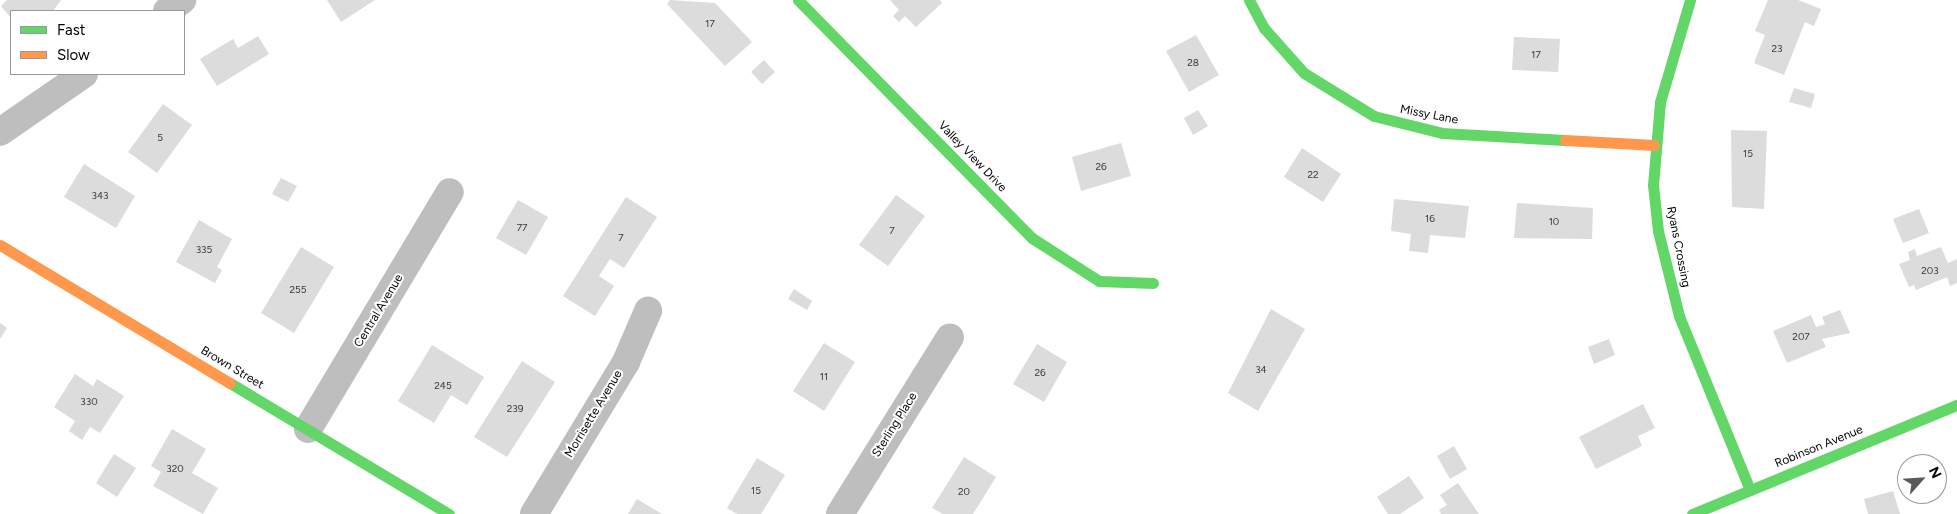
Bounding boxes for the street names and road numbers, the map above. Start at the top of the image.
street label: Missy Lane [1399,102,1459,128]
street label: Valley View Drive [935,119,1009,195]
street label: Ryans Crossing [1663,205,1693,289]
street label: Central Avenue [352,272,406,350]
street label: Brown Street [198,344,266,392]
street label: Morrisette Avenue [562,368,626,460]
street label: Sterling Place [869,390,921,460]
street label: Robinson Avenue [1773,423,1865,471]

